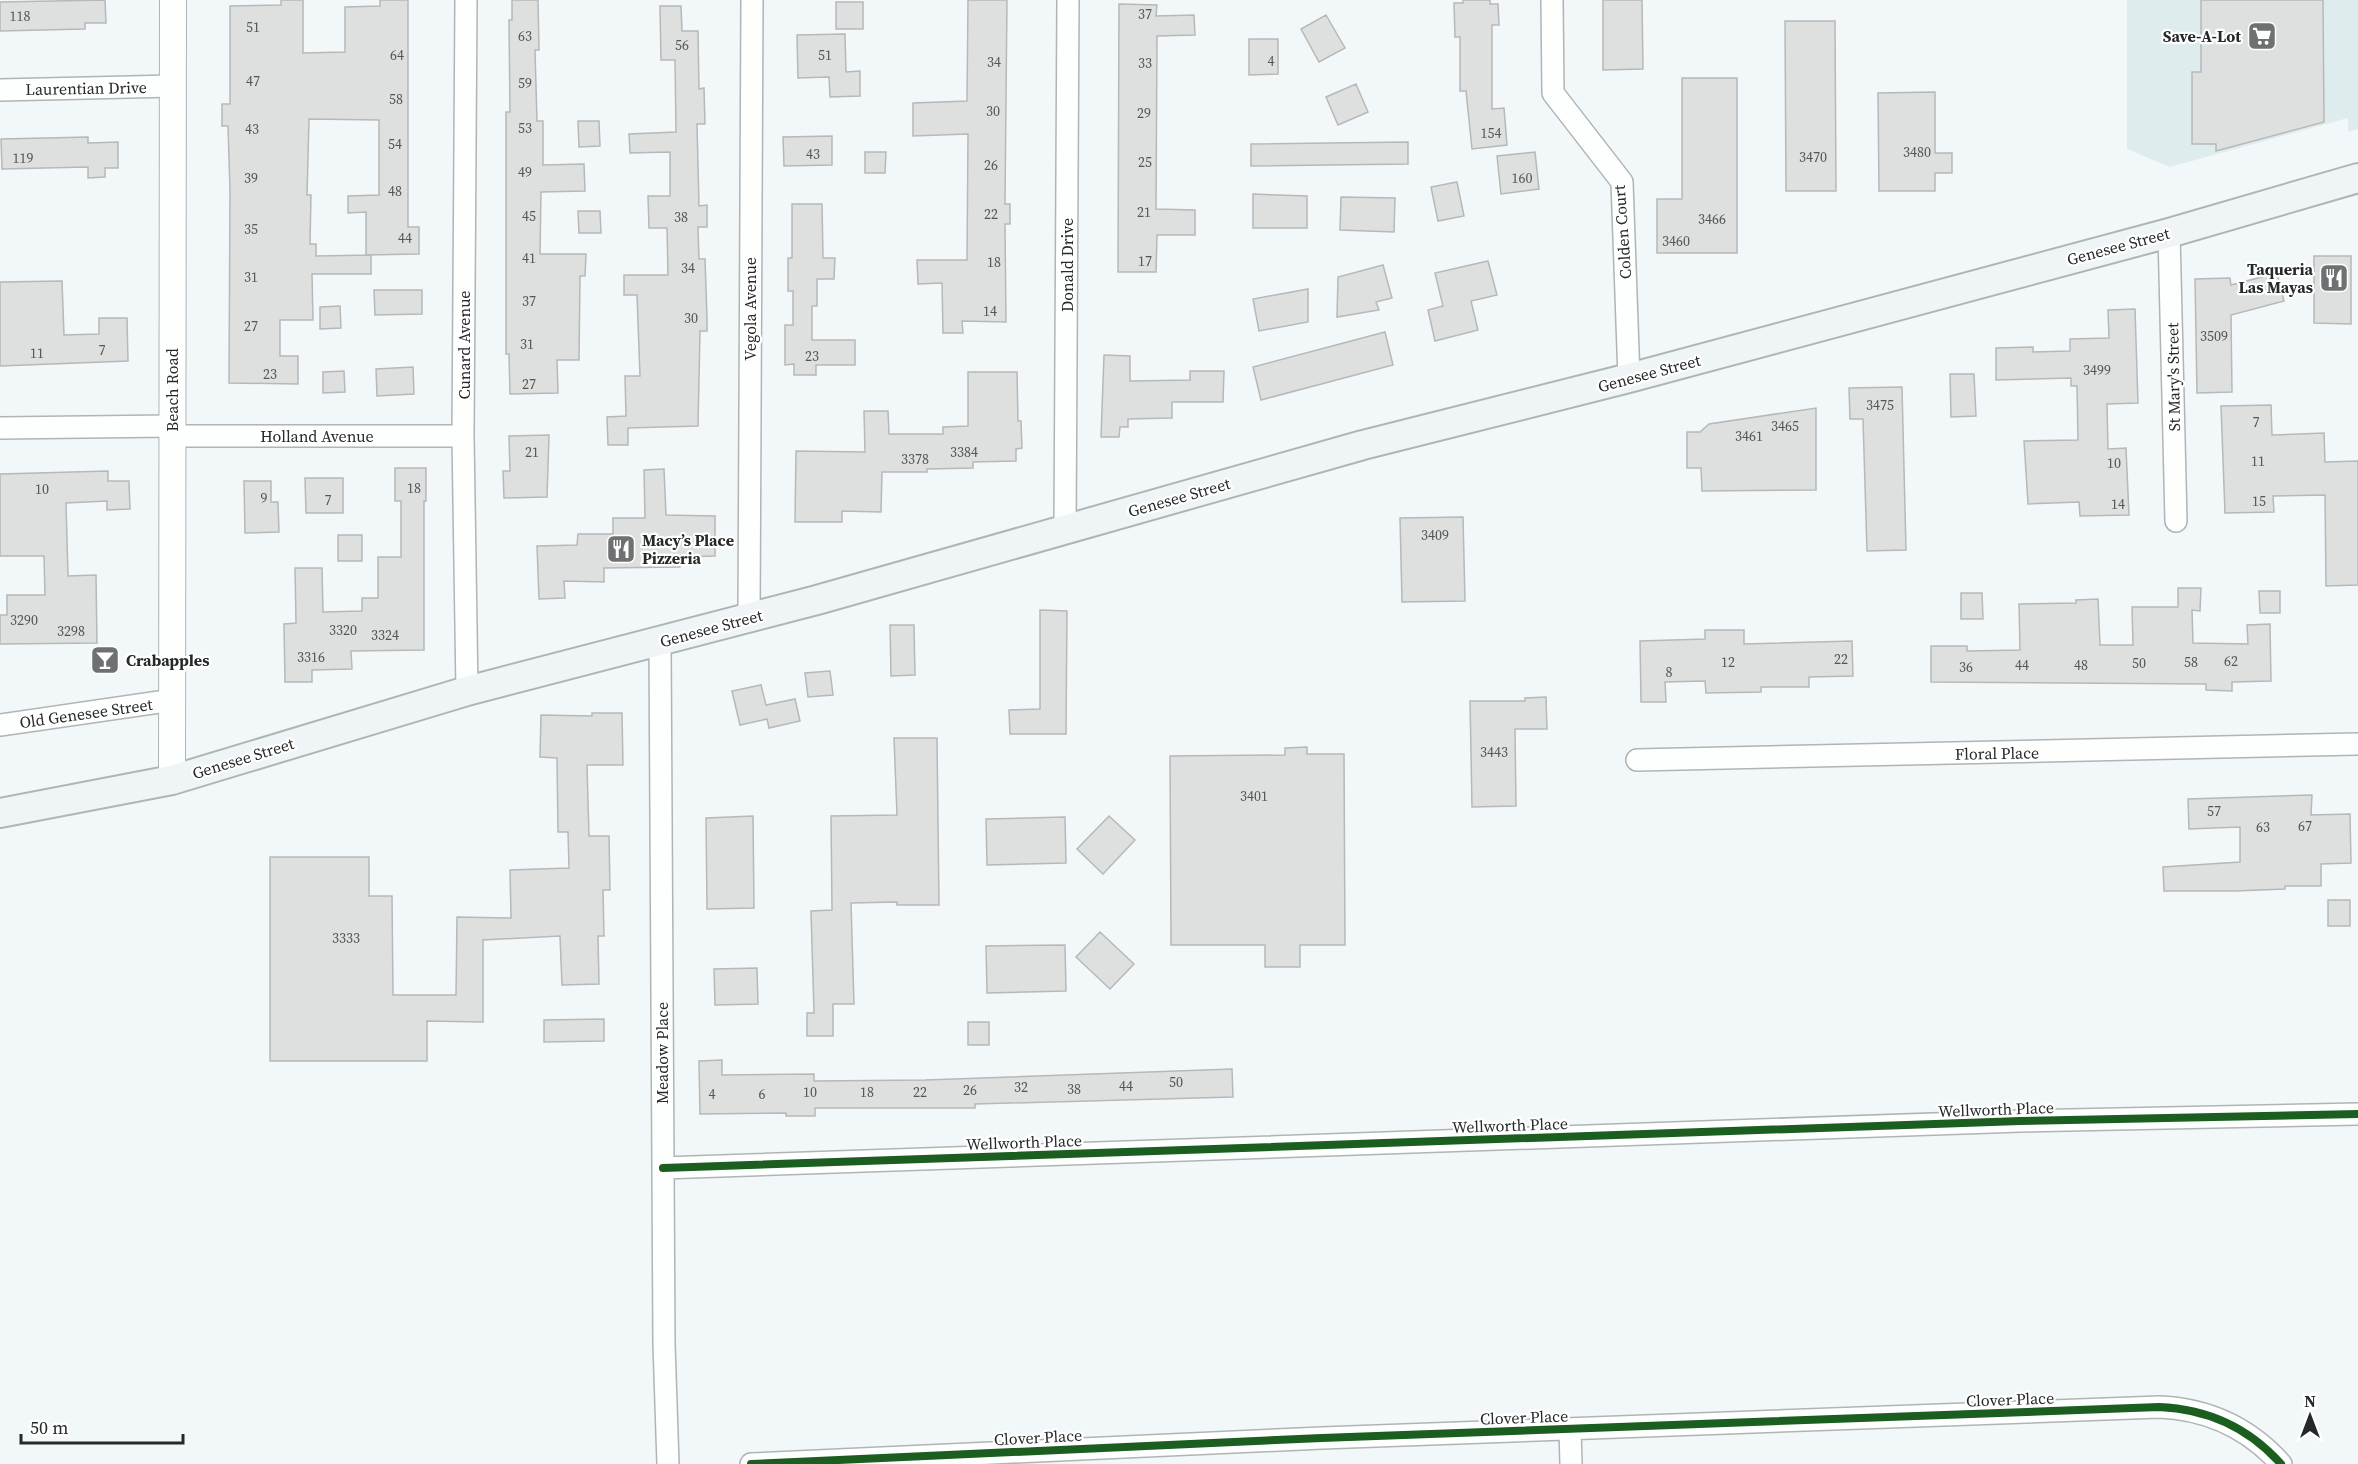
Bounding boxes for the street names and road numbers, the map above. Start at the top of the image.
street label: Laurentian Drive [25,76,147,100]
street label: Colden Court [1608,183,1636,280]
street label: Donald Drive [1056,218,1078,312]
street label: Genesee Street [2064,222,2172,270]
street label: Vegola Avenue [739,257,761,361]
street label: Cunard Avenue [453,291,475,399]
street label: St Mary's Street [2161,322,2185,432]
street label: Beach Road [161,348,183,432]
street label: Genesee Street [1595,349,1703,397]
street label: Holland Avenue [260,425,374,447]
street label: Genesee Street [1125,472,1233,522]
street label: Genesee Street [657,604,765,652]
street label: Old Genesee Street [18,693,155,733]
street label: Genesee Street [189,732,297,784]
street label: Floral Place [1955,741,2039,765]
street label: Meadow Place [651,1002,673,1104]
street label: Wellworth Place [1938,1096,2054,1122]
street label: Wellworth Place [1452,1112,1568,1138]
street label: Wellworth Place [966,1129,1082,1155]
street label: Clover Place [1966,1386,2054,1412]
street label: Clover Place [1480,1404,1568,1430]
street label: Clover Place [993,1424,1083,1450]

